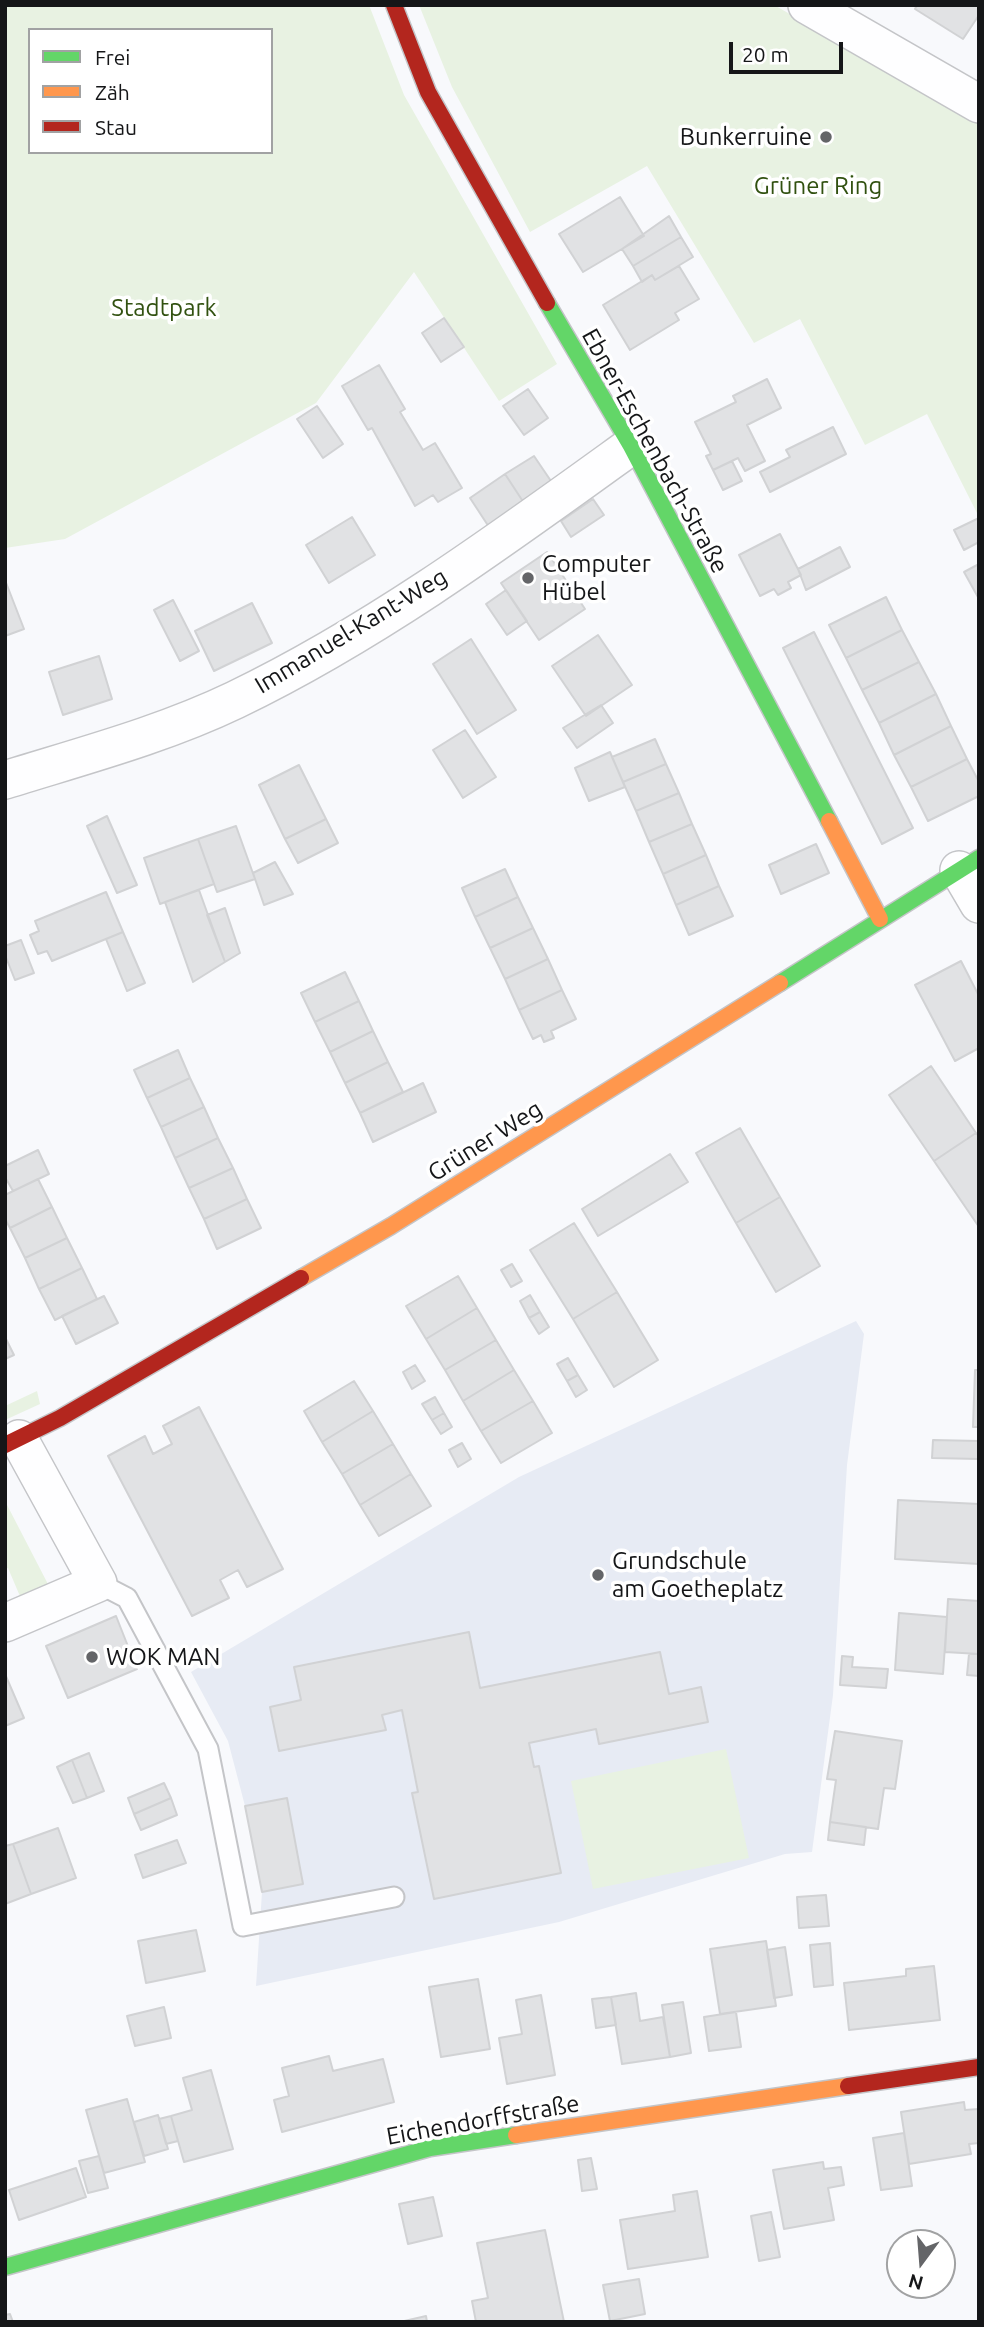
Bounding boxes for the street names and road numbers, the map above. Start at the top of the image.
street label: Ebner-Eschenbach-Straße [576,324,734,578]
street label: Immanuel-Kant-Weg [250,562,452,700]
street label: Grüner Weg [423,1095,547,1187]
street label: Eichendorffstraße [384,2089,582,2151]

